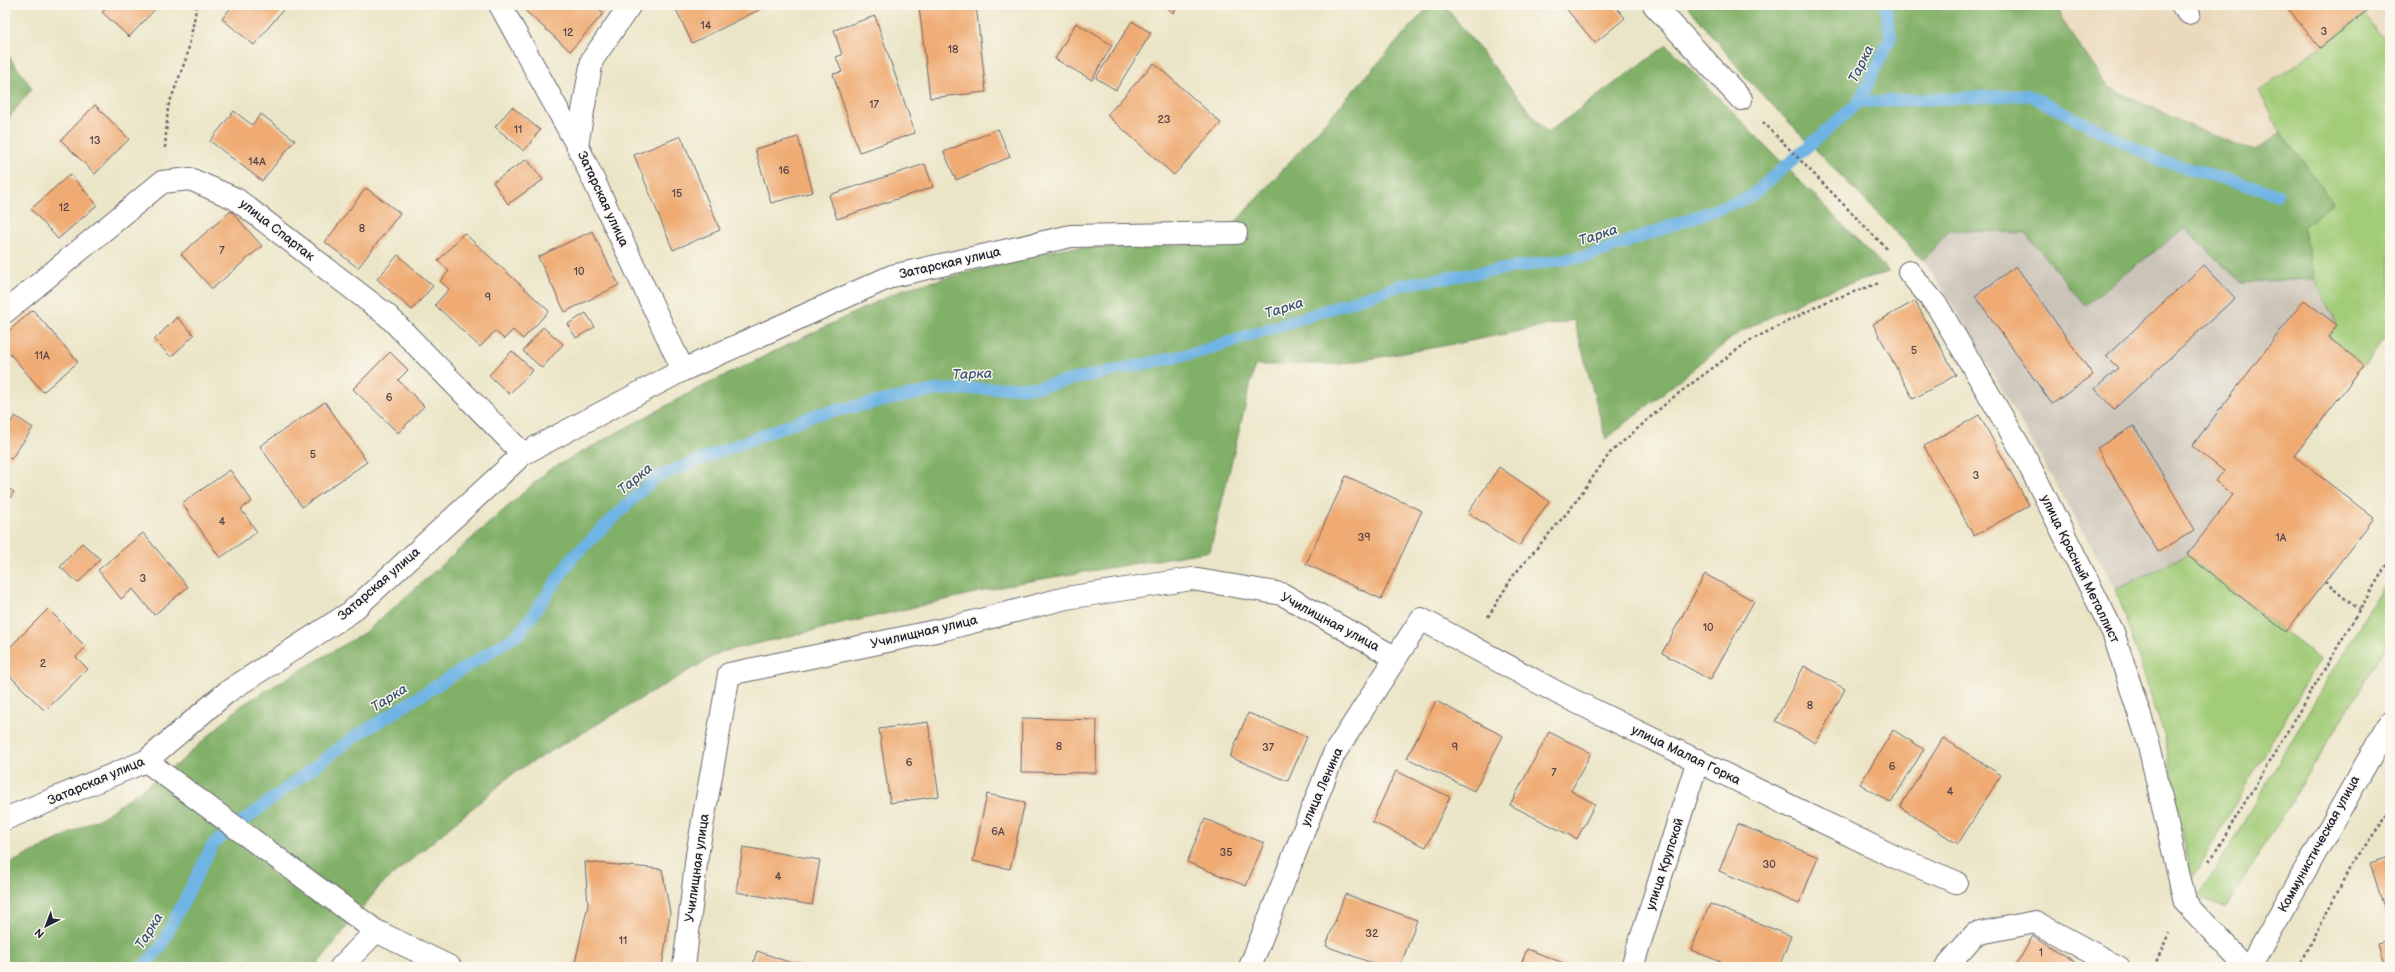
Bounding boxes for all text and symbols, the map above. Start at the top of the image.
house number: 14 [701,19,712,32]
house number: 3 [2321,25,2328,38]
house number: 12 [563,26,574,39]
water label: Тарка [1845,42,1877,86]
house number: 18 [948,43,958,56]
house number: 17 [869,98,879,111]
house number: 23 [1157,113,1171,126]
house number: 11 [514,123,522,136]
house number: 13 [89,134,101,147]
street label: Затарская улица [574,149,632,250]
house number: 14А [248,155,266,168]
house number: 16 [779,164,790,177]
house number: 15 [672,187,682,200]
street label: улица Спартак [236,196,318,264]
house number: 12 [59,201,70,214]
water label: Тарка [1576,221,1620,249]
house number: 8 [359,222,365,235]
street label: Затарская улица [898,243,1003,282]
house number: 7 [219,244,225,257]
house number: 10 [574,265,585,278]
house number: 9 [485,291,491,304]
water label: Тарка [1262,294,1306,322]
house number: 5 [1911,344,1917,357]
house number: 11А [34,349,50,362]
water label: Тарка [952,365,992,383]
house number: 6 [386,391,393,404]
house number: 5 [310,448,316,461]
water label: Тарка [614,460,656,498]
house number: 3 [1973,469,1980,482]
street label: улица Красный Металлист [2037,492,2123,646]
house number: 4 [219,515,226,528]
house number: 39 [1357,531,1371,544]
house number: 1А [2276,531,2287,544]
street label: Затарская улица [335,544,424,624]
house number: 3 [140,572,147,585]
street label: Училищная улица [1278,589,1382,655]
street label: Училищная улица [869,612,979,652]
house number: 10 [1703,621,1714,634]
house number: 2 [40,657,47,670]
water label: Тарка [368,680,410,716]
house number: 8 [1807,699,1813,712]
street label: улица Малая Горка [1629,722,1743,789]
house number: 8 [1056,740,1062,753]
house number: 37 [1262,741,1275,754]
house number: 9 [1452,741,1458,754]
street label: улица Ленина [1297,745,1347,829]
street label: Затарская улица [45,753,147,809]
house number: 6 [906,756,913,769]
house number: 6 [1889,760,1896,773]
house number: 7 [1551,766,1557,779]
street label: Коммунистическая улица [2275,772,2363,915]
house number: 4 [1947,785,1954,798]
street label: Училищная улица [681,812,713,923]
street label: улица Крупской [1643,816,1687,912]
house number: 6А [991,825,1005,838]
house number: 35 [1219,846,1233,859]
house number: 30 [1762,858,1776,871]
house number: 4 [775,870,782,883]
north arrow [26,906,66,946]
water label: Тарка [131,910,167,952]
text: N [32,925,47,941]
house number: 32 [1365,927,1379,940]
house number: 11 [619,934,627,947]
house number: 1 [2039,946,2043,959]

